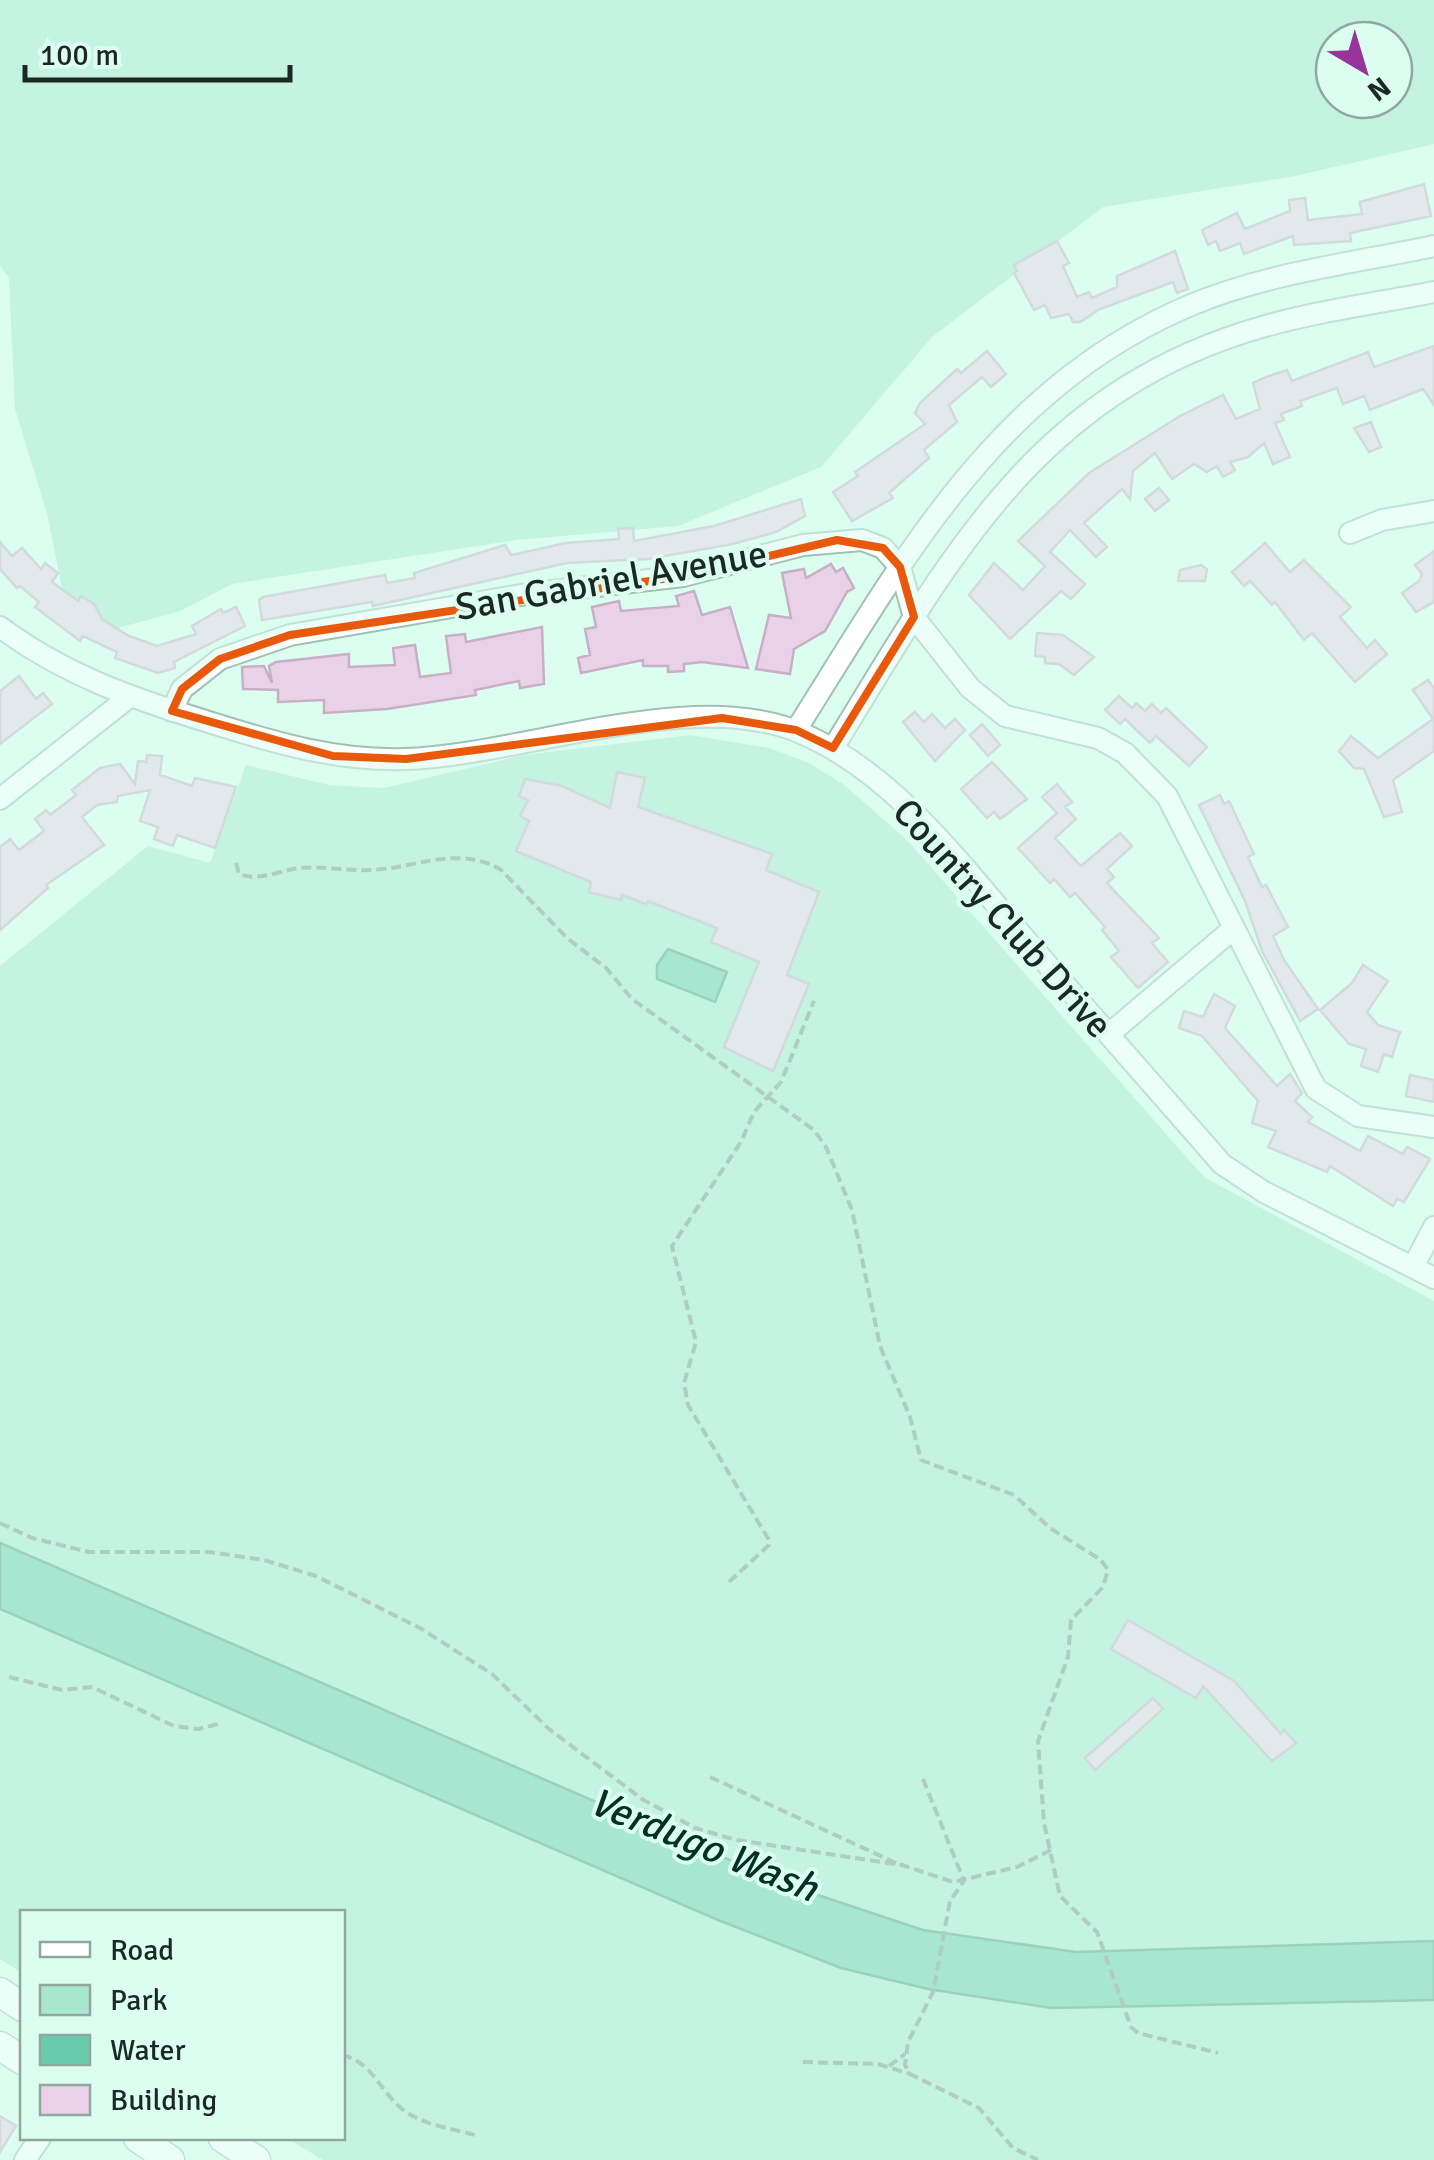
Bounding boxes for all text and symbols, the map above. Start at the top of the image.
scale bar [25,20,290,82]
north arrow [1314,20,1414,120]
text: 100 m [40,37,119,74]
text: N [1361,70,1397,108]
street label: San Gabriel Avenue [452,530,771,631]
street label: Country Club Drive [883,789,1123,1048]
water label: Verdugo Wash [582,1777,826,1914]
legend [20,1910,345,2140]
text: Road [110,1932,174,1969]
text: Park [110,1982,168,2019]
text: Water [110,2032,186,2069]
text: Building [110,2082,217,2119]

